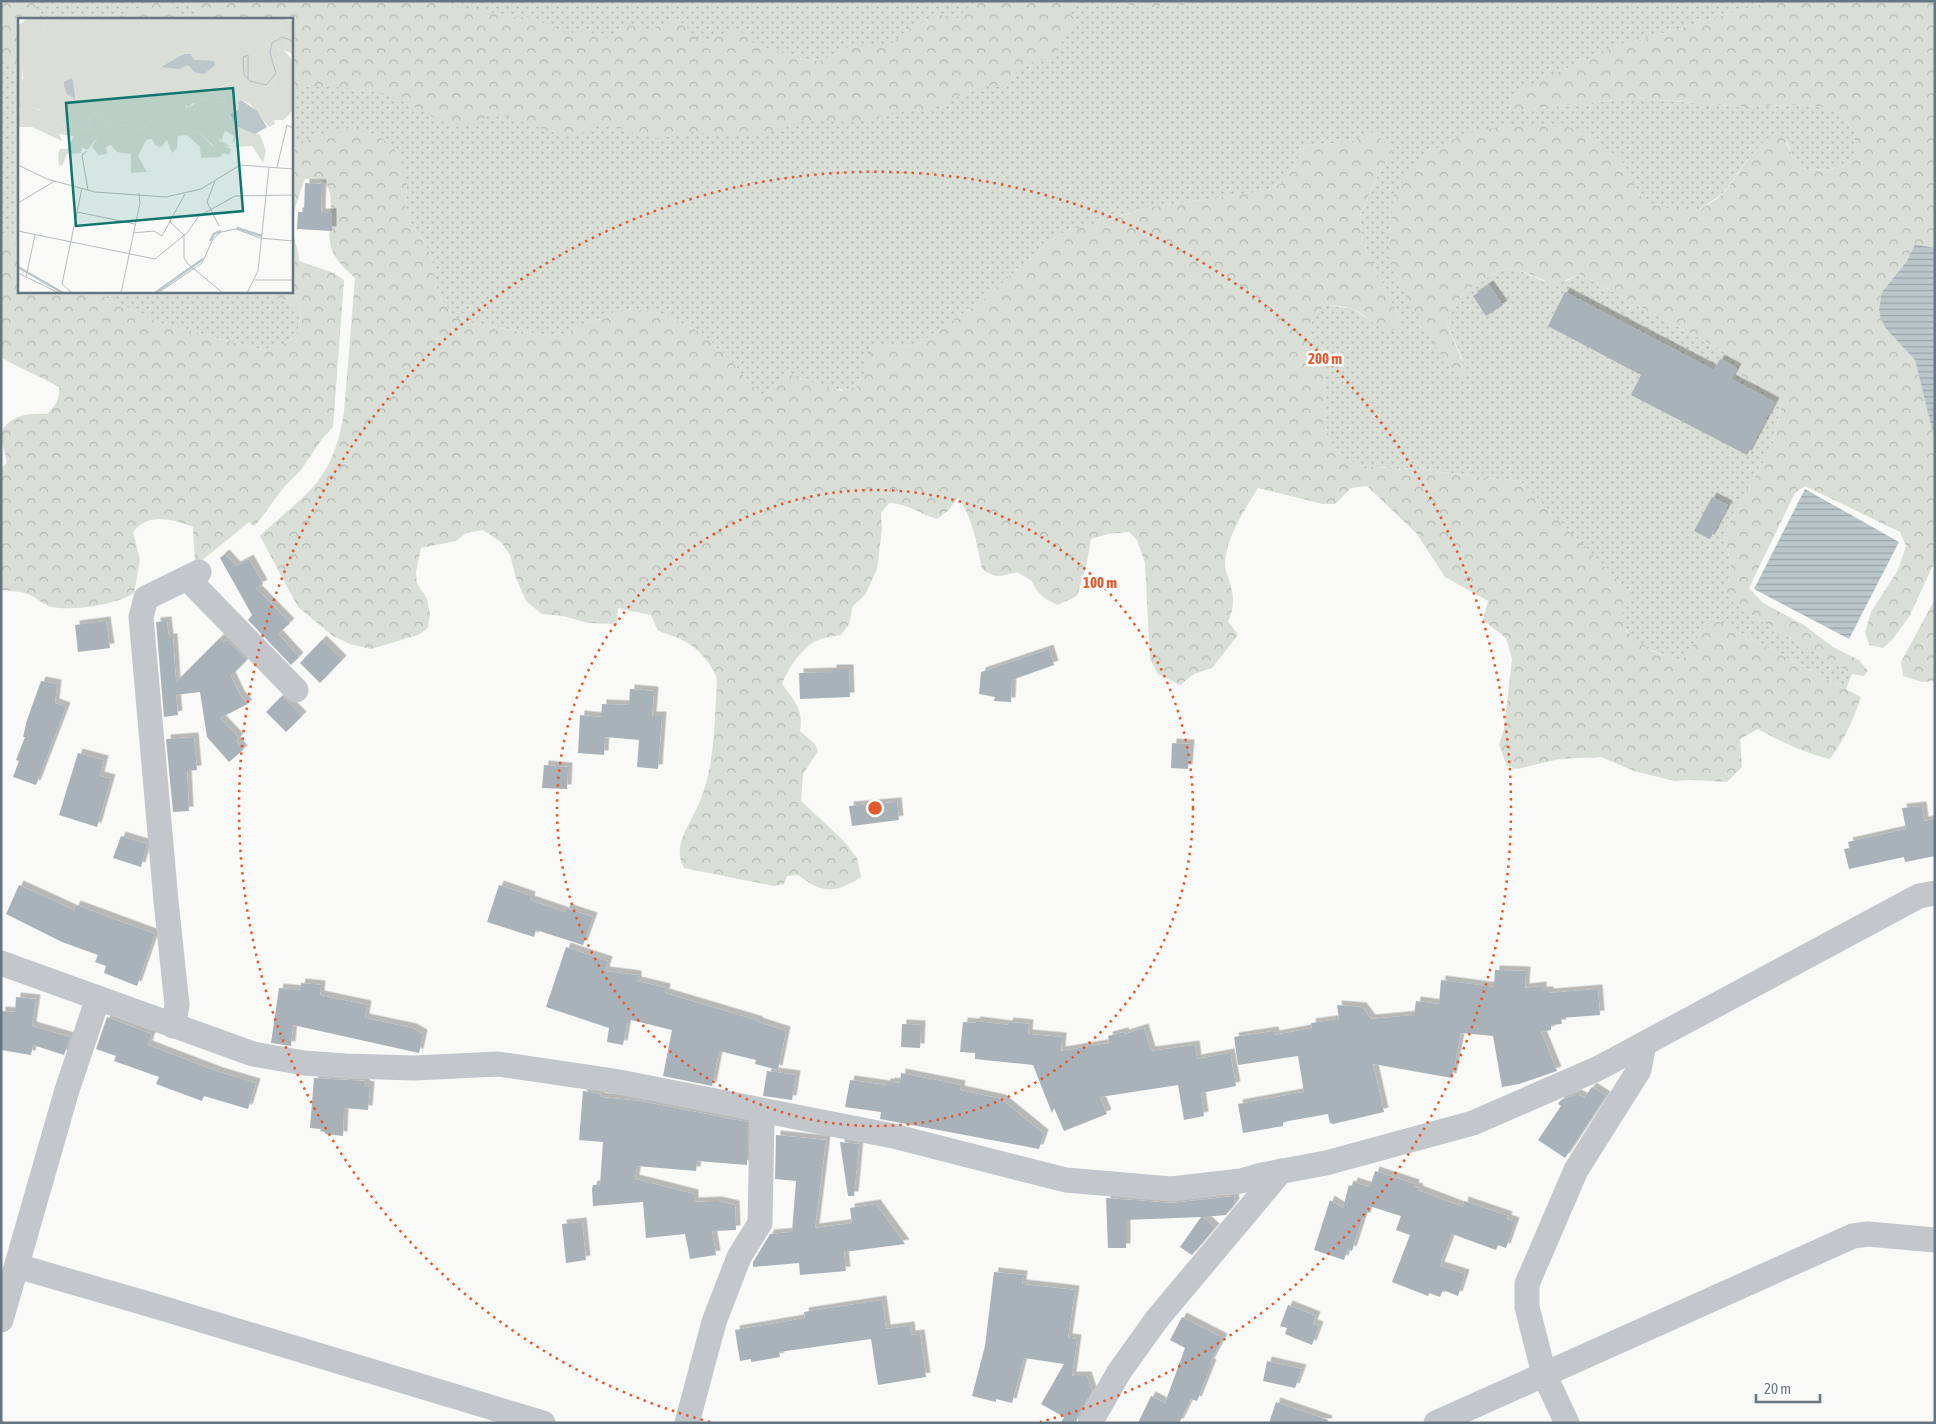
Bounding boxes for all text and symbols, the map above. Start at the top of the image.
inset map [18,18,292,292]
text: 200 m [1308,350,1342,367]
text: 100 m [1083,574,1117,591]
centre of rings [866,799,884,817]
scale bar [1756,1372,1820,1404]
text: 20 m [1764,1380,1791,1397]

